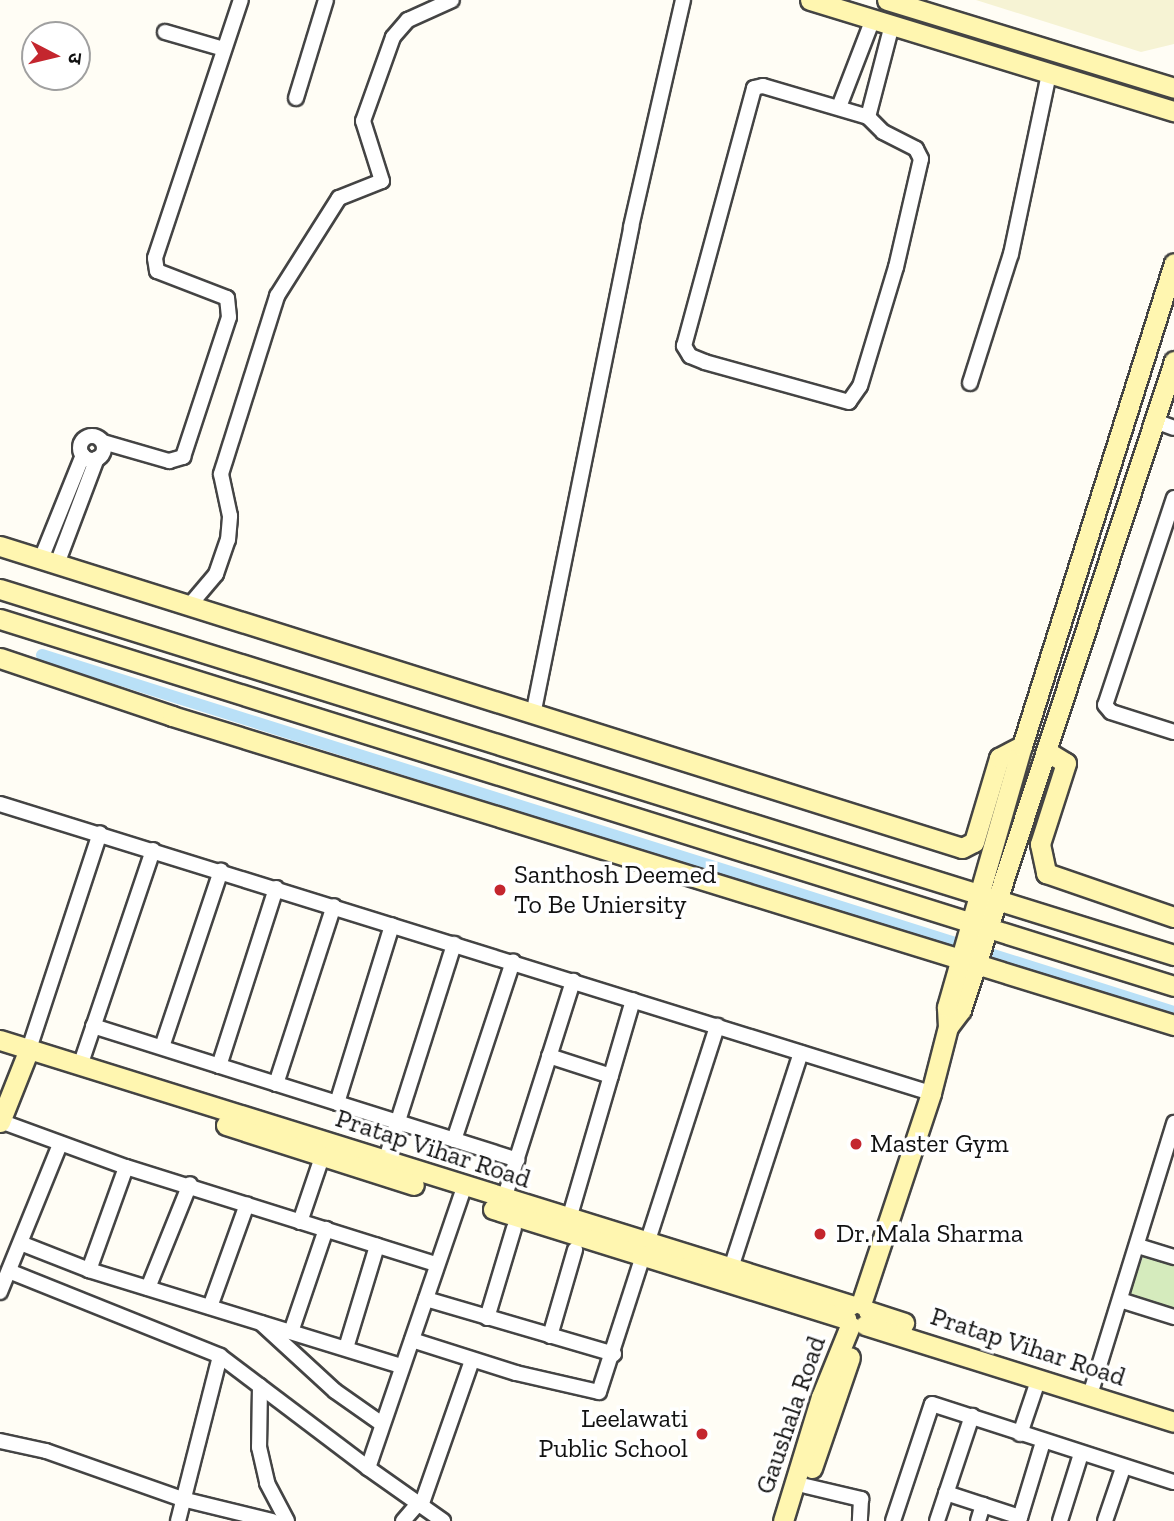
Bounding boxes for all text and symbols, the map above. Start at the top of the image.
north arrow [21,21,91,91]
text: उ [63,51,87,65]
place label: Santhosh Deemed To Be Uniersity [514,859,716,920]
marker: Santhosh Deemed To Be Uniersity [492,882,508,898]
street label: Pratap Vihar Road [331,1103,535,1195]
place label: Master Gym [870,1128,1009,1160]
marker: Master Gym [848,1136,864,1152]
place label: Dr. Mala Sharma [836,1218,1023,1250]
marker: Dr. Mala Sharma [810,1224,830,1244]
street label: Pratap Vihar Road [926,1301,1130,1393]
street label: Gaushala Road [749,1332,833,1498]
place label: Leelawati Public School [538,1403,688,1464]
marker: Leelawati Public School [694,1426,710,1442]

